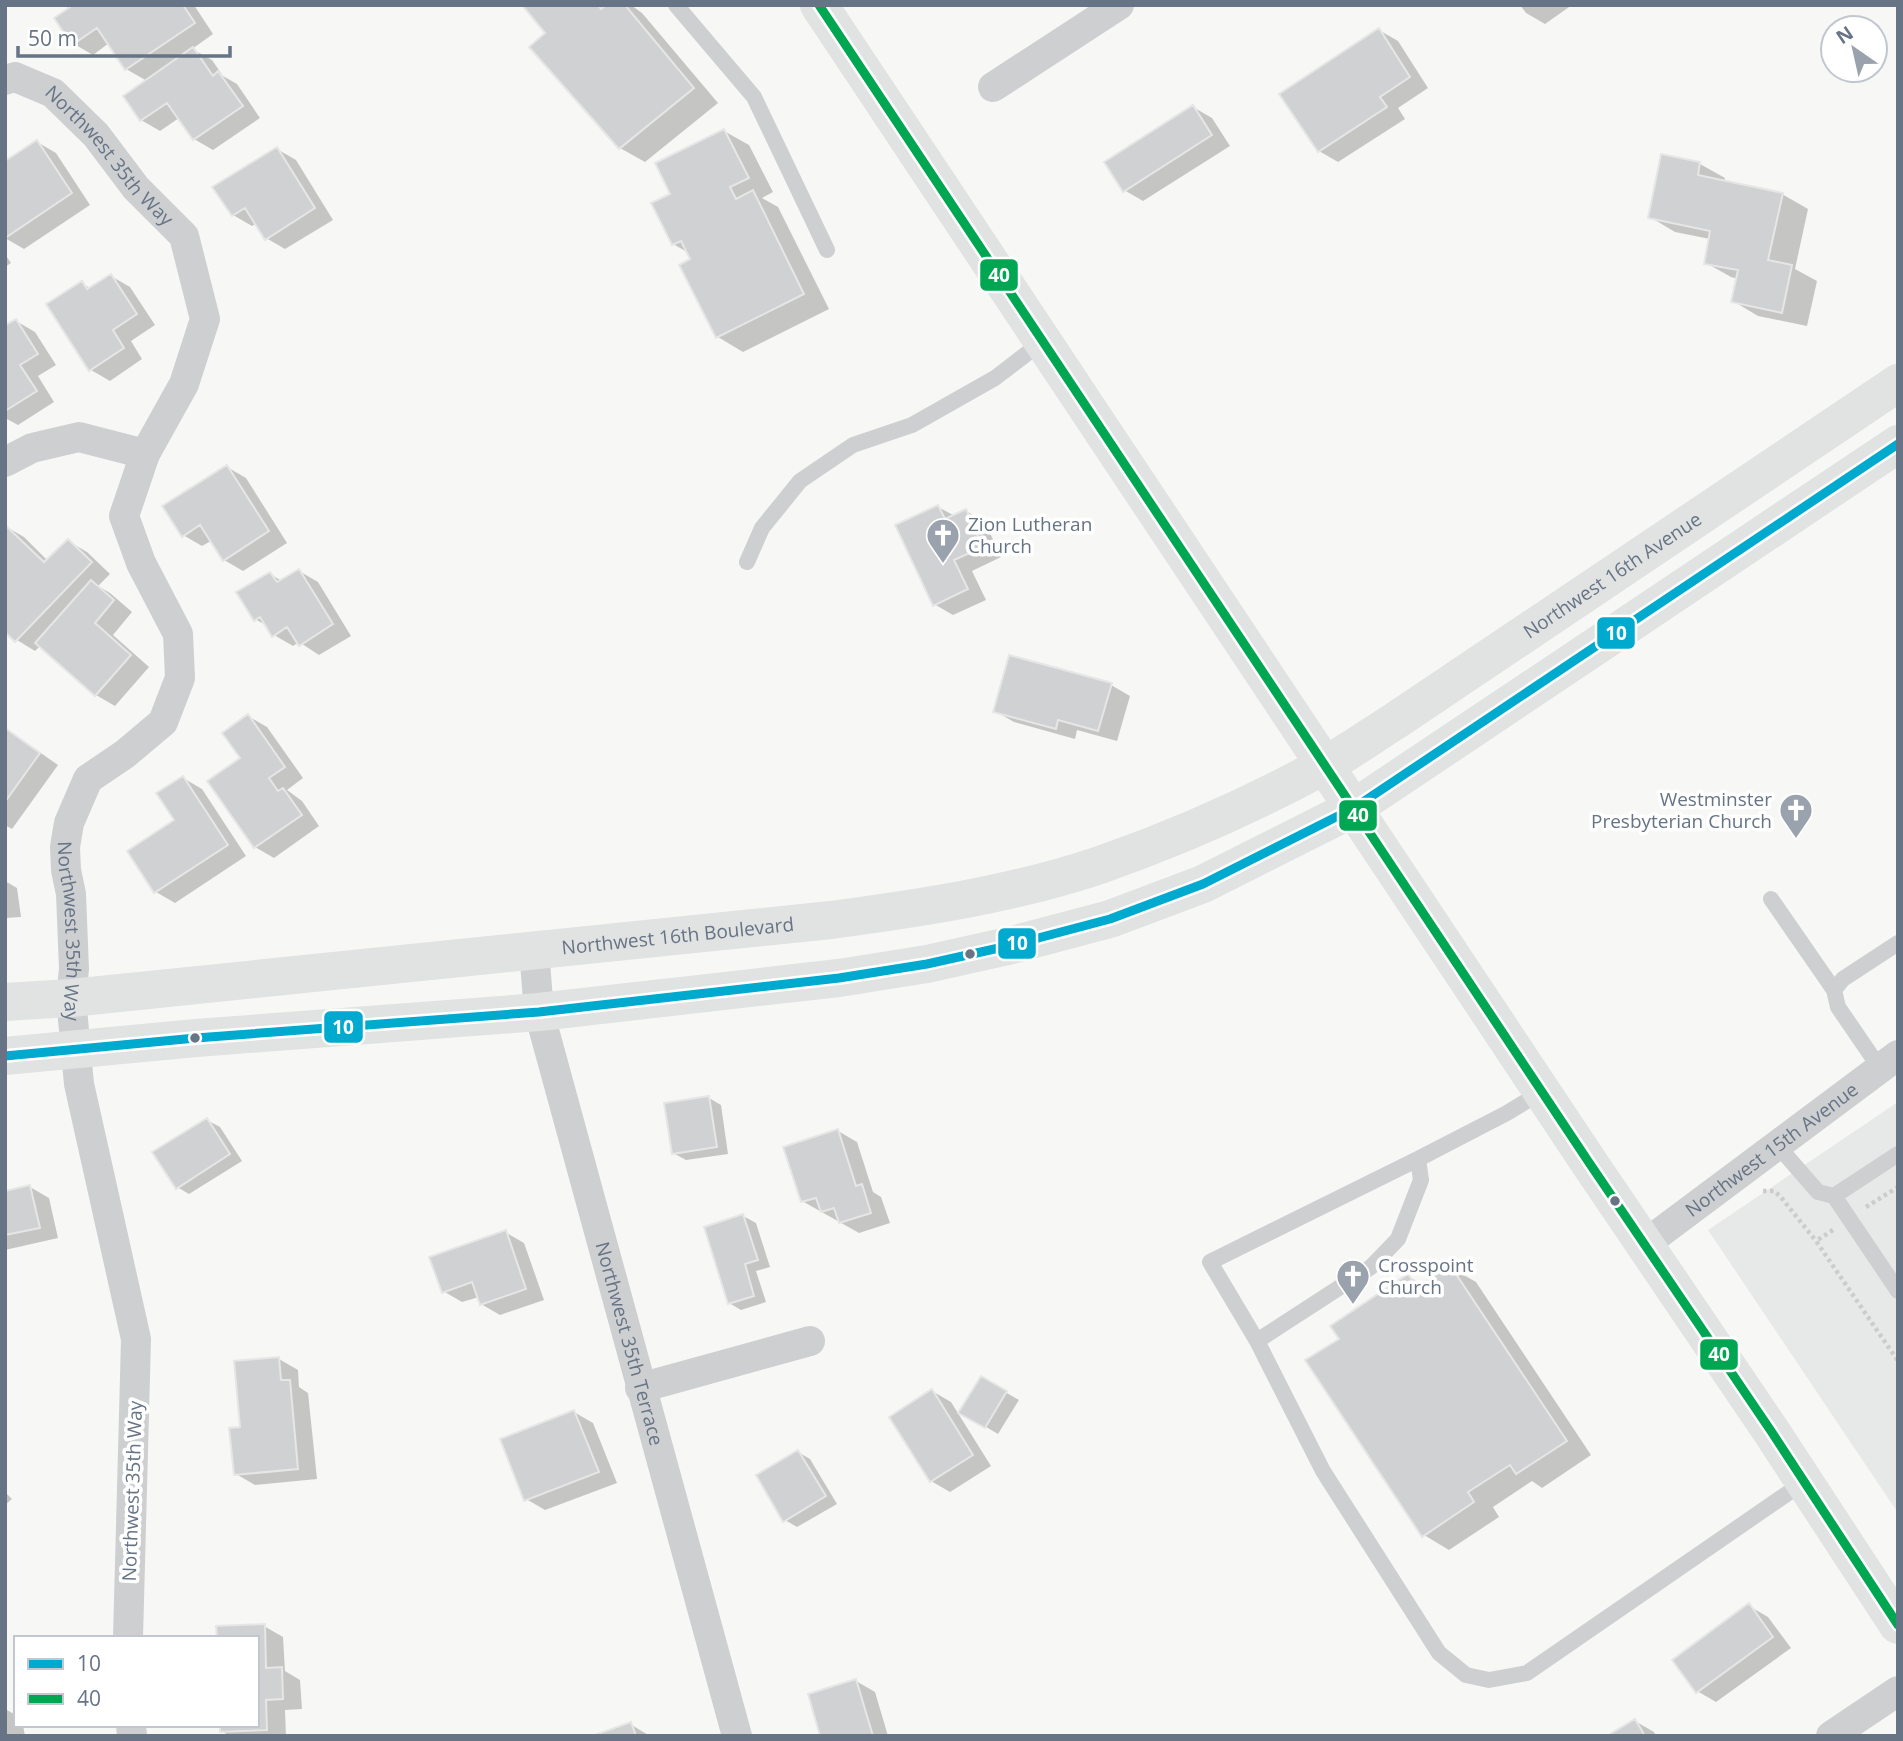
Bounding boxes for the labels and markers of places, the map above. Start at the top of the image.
place label: Zion Lutheran Church [968,511,1092,559]
church icon: Zion Lutheran Church [924,516,962,565]
place label: Westminster Presbyterian Church [1591,786,1772,834]
church icon: Westminster Presbyterian Church [1777,791,1815,840]
unlabelled marker [963,947,977,961]
unlabelled marker [188,1031,202,1045]
unlabelled marker [1608,1194,1622,1208]
place label: Crosspoint Church [1378,1252,1474,1300]
church icon: Crosspoint Church [1334,1257,1372,1306]

